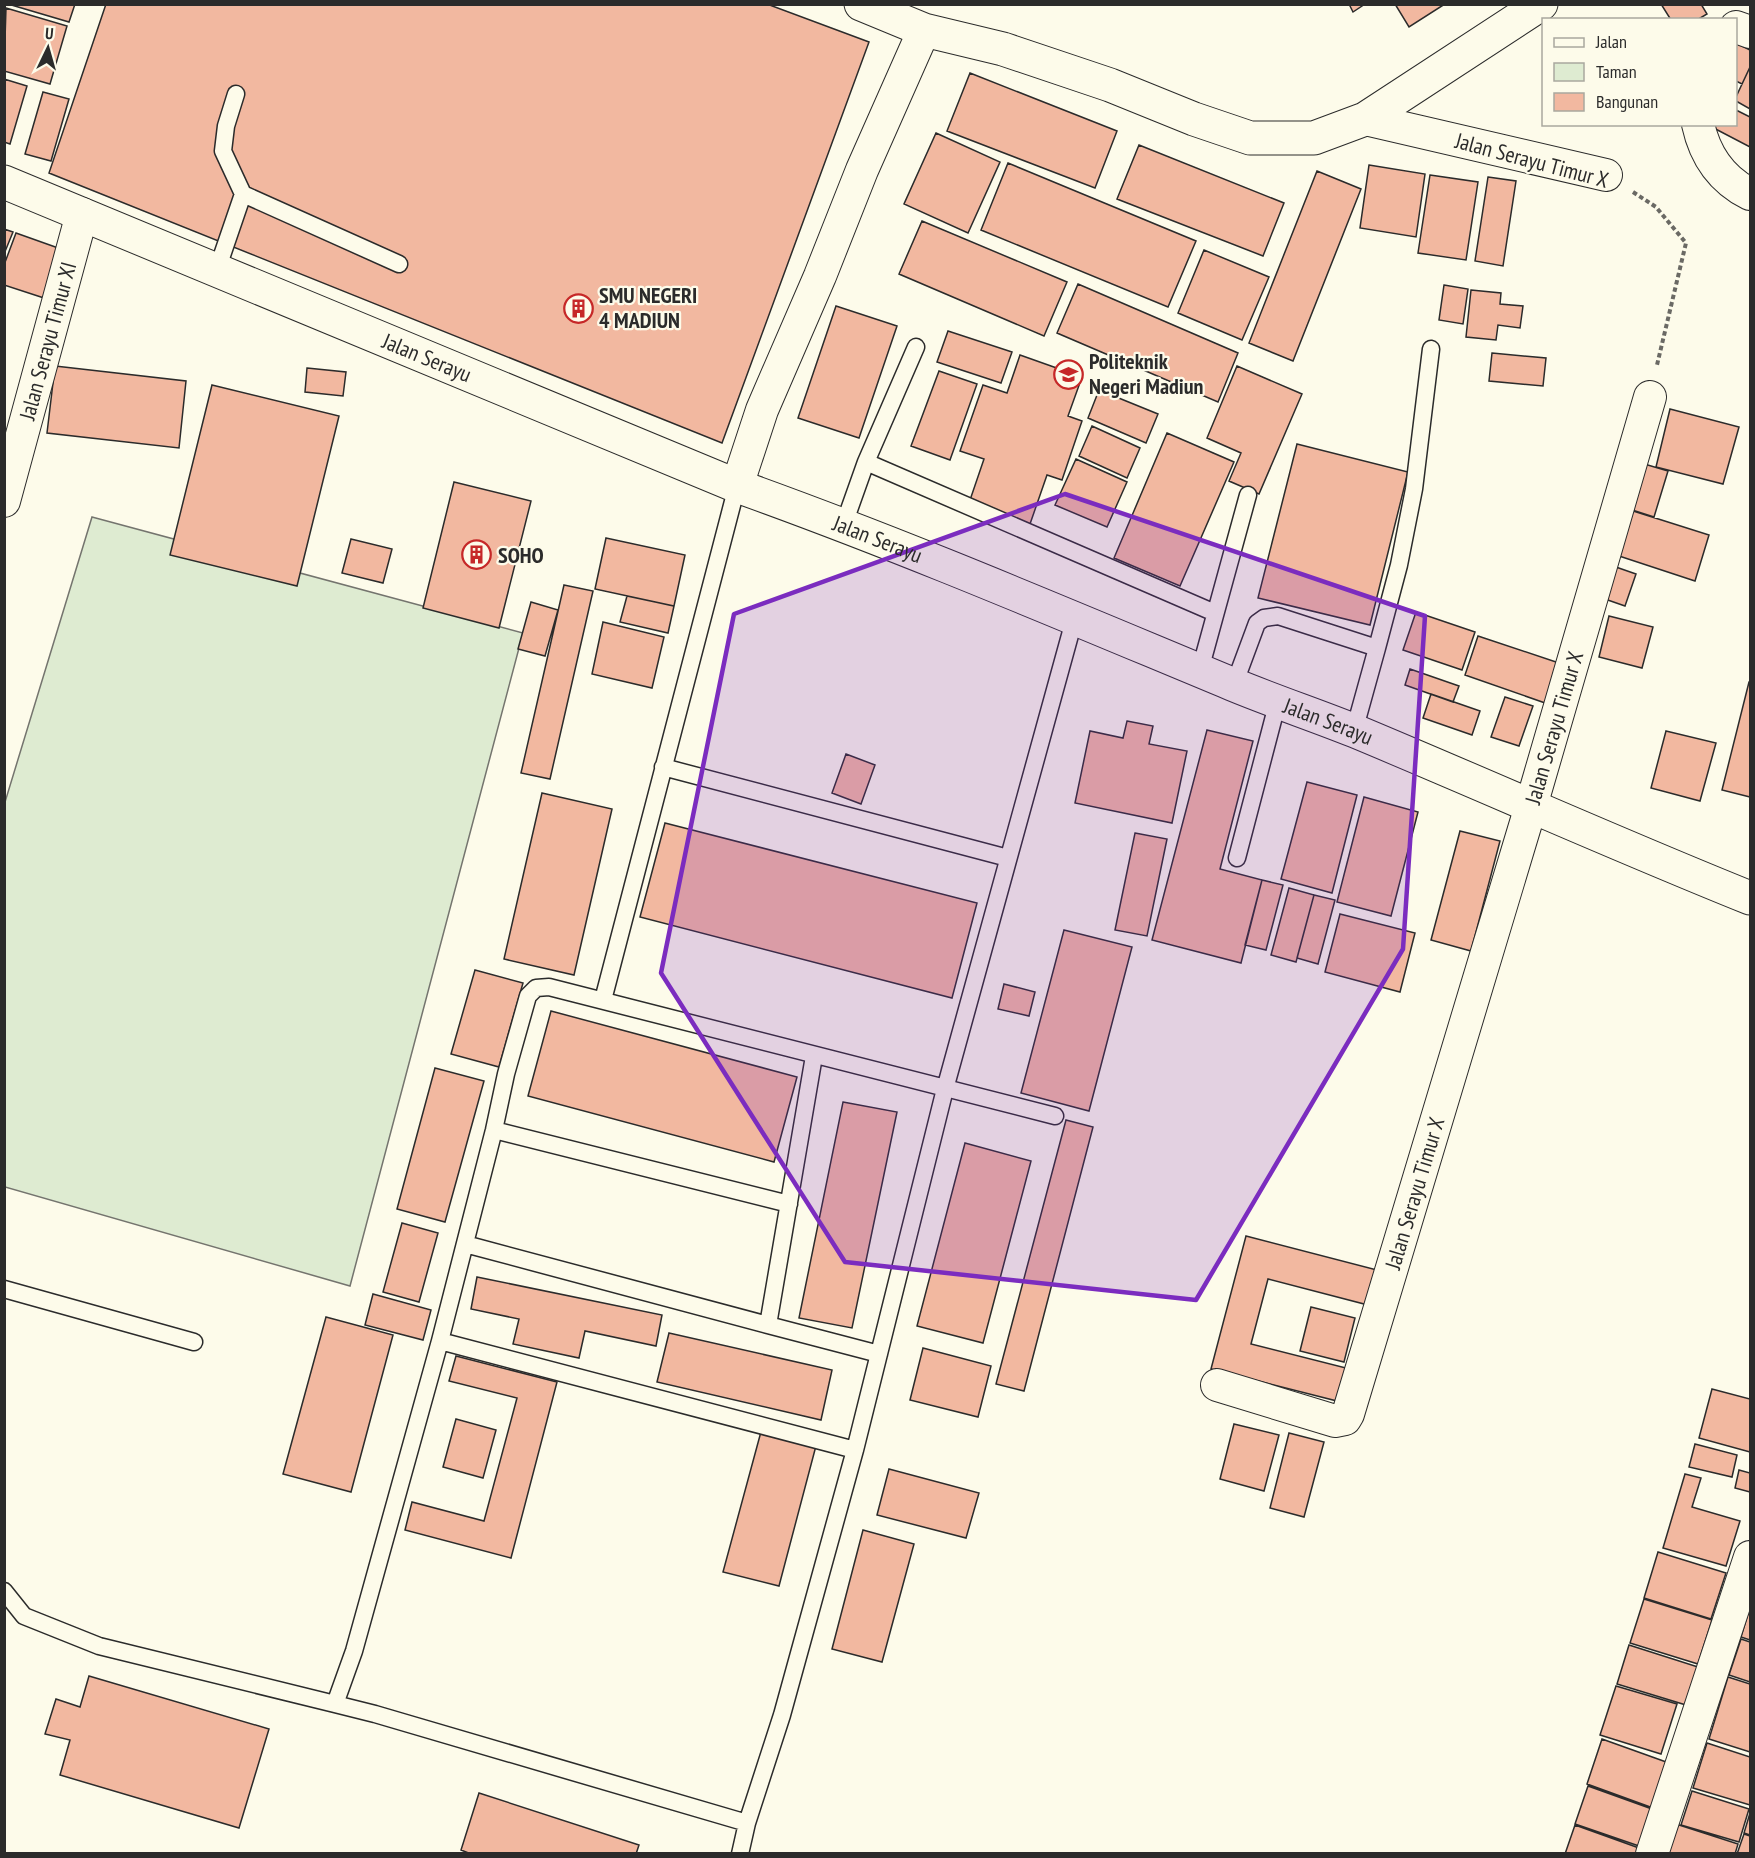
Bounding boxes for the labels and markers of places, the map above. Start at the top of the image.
place label: SMU NEGERI 4 MADIUN [599,281,697,334]
building icon: SMU NEGERI 4 MADIUN [562,292,594,324]
place label: Politeknik Negeri Madiun [1089,347,1204,400]
school or university icon: Politeknik Negeri Madiun [1052,358,1084,390]
building icon: SOHO [461,539,493,571]
place label: SOHO [498,541,544,569]

